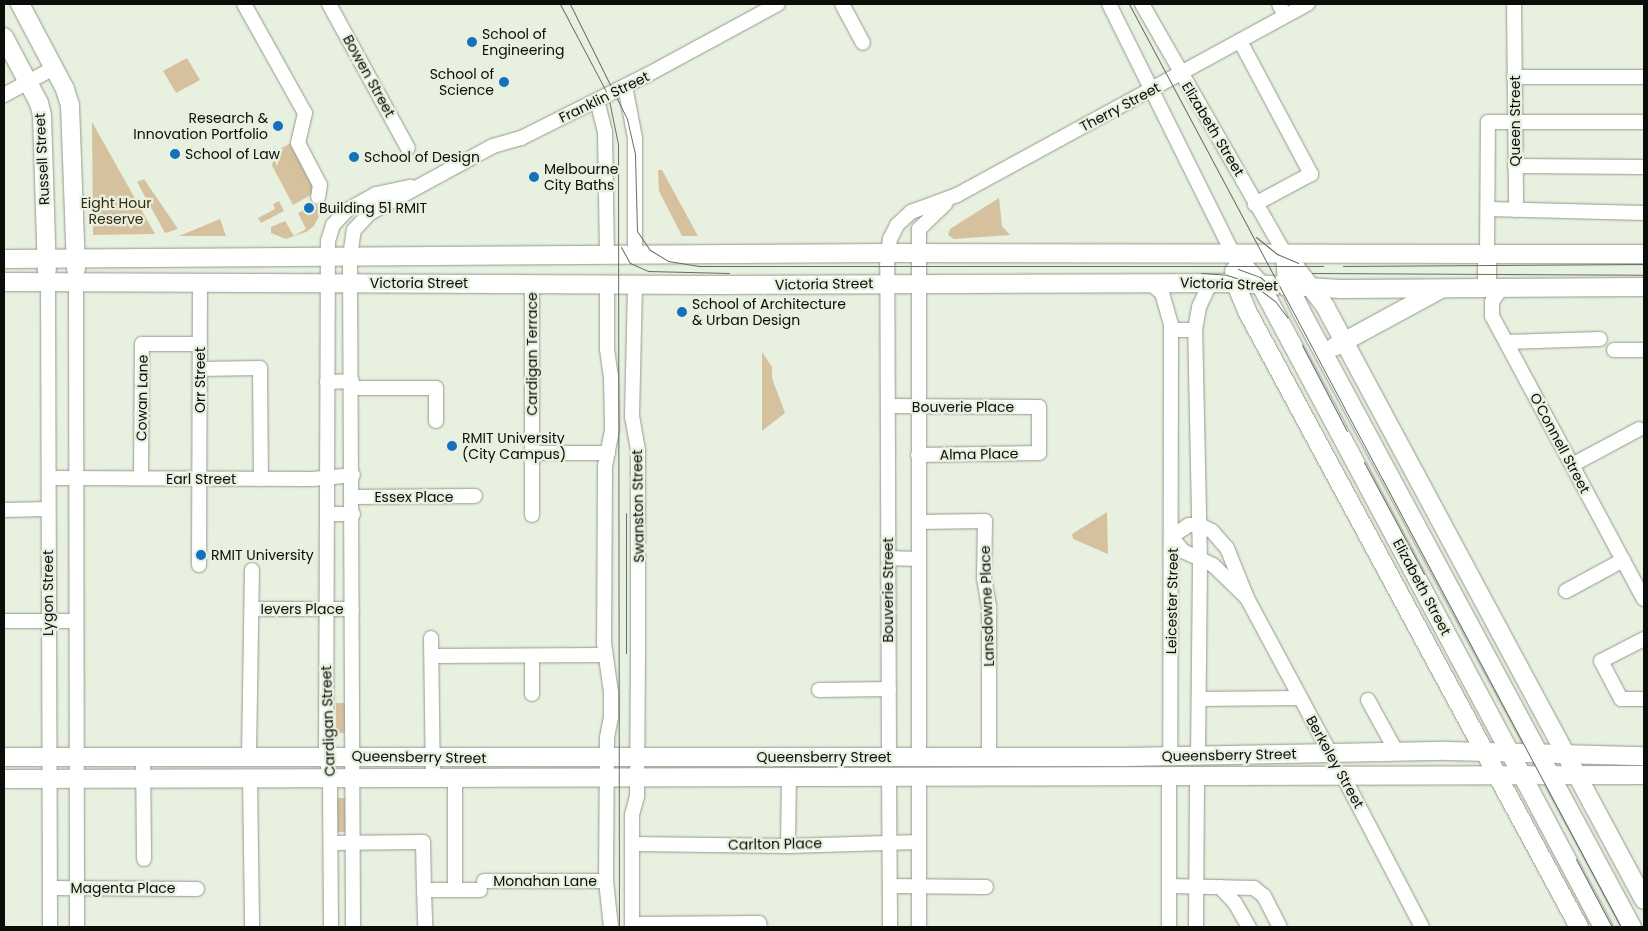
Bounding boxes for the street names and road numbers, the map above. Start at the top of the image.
street label: Bowen Street [339,32,399,120]
street label: Franklin Street [556,68,652,126]
street label: Queen Street [1507,75,1523,167]
street label: Therry Street [1077,79,1163,135]
street label: Elizabeth Street [1178,79,1248,179]
street label: Russell Street [31,112,53,206]
street label: Victoria Street [1180,274,1278,294]
street label: Victoria Street [370,275,468,291]
street label: Victoria Street [775,275,873,293]
street label: Cardigan Terrace [524,292,540,416]
street label: Orr Street [192,347,208,413]
street label: Cowan Lane [133,355,151,441]
street label: O'Connell Street [1526,390,1594,496]
street label: Bouverie Place [912,399,1014,415]
street label: Alma Place [940,445,1018,463]
street label: Swanston Street [629,449,647,563]
street label: Earl Street [166,471,236,487]
street label: Essex Place [374,489,454,505]
street label: Elizabeth Street [1390,536,1454,638]
street label: Bouverie Street [880,537,896,643]
street label: Lansdowne Place [976,545,998,667]
street label: Leicester Street [1163,548,1181,654]
street label: Lygon Street [40,550,56,636]
street label: Ievers Place [260,601,344,617]
street label: Cardigan Street [318,665,338,777]
street label: Berkeley Street [1303,713,1367,811]
street label: Queensberry Street [1161,745,1297,765]
street label: Queensberry Street [351,747,487,767]
street label: Queensberry Street [757,749,891,765]
street label: Carlton Place [728,835,822,853]
street label: Monahan Lane [493,873,597,889]
street label: Magenta Place [70,880,176,896]

